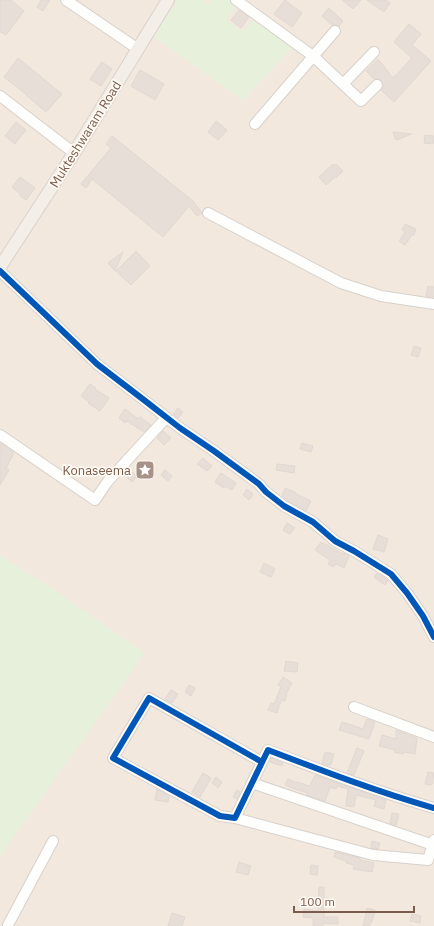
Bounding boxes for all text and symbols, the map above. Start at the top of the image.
street label: Mukteshwaram Road [46,78,125,191]
place icon: Konaseema [134,459,156,481]
place label: Konaseema [63,462,131,479]
scale bar [294,888,414,914]
text: 100 m [300,894,335,909]

